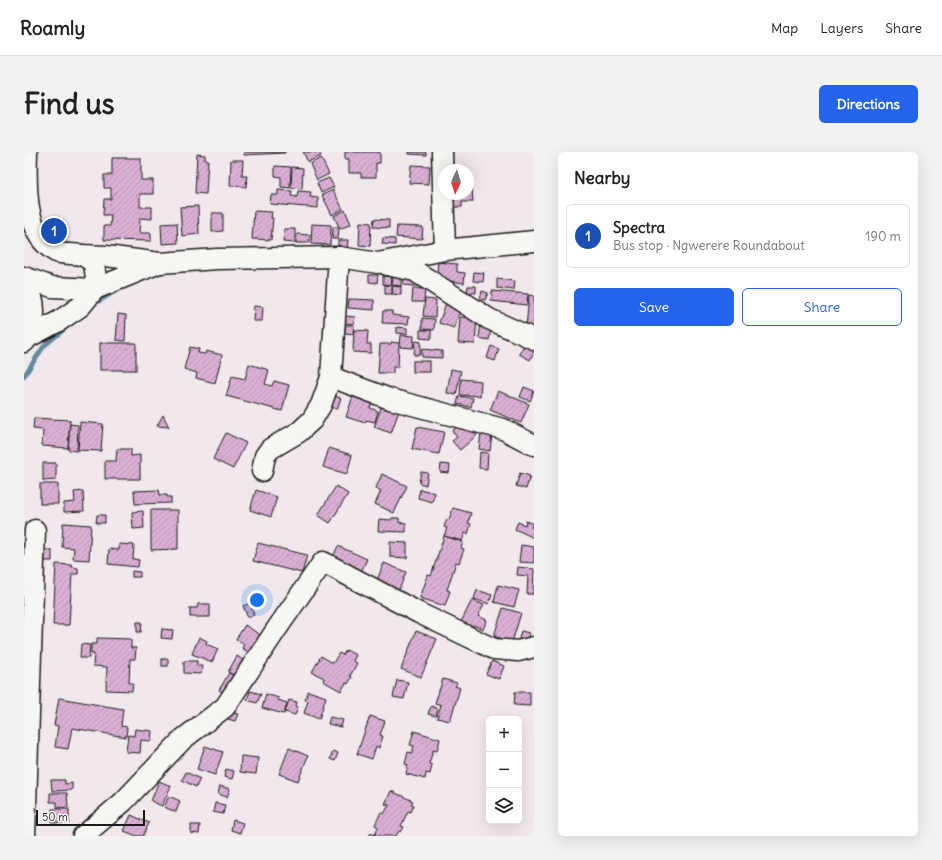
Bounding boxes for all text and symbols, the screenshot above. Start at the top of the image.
text: Roamly [20,16,85,40]
text: Map [771,19,798,37]
text: Layers [820,19,863,37]
text: Share [885,19,922,37]
button: Directions [819,85,918,123]
text: Find us [24,86,115,122]
north arrow [438,164,474,200]
text: Nearby [574,167,630,189]
pin: 1 [41,216,67,246]
text: Spectra [613,218,665,237]
text: 1 [585,228,591,245]
text: 190 m [865,228,901,245]
text: Bus stop · Ngwerere Roundabout [613,237,805,254]
button: Save [574,288,734,326]
button: Share [742,288,902,326]
your location [247,590,267,610]
map controls [486,716,522,824]
button: + [486,716,522,752]
button: − [486,752,522,788]
button: layers [486,788,522,824]
scale bar [36,808,145,827]
text: 50 m [42,810,68,824]

